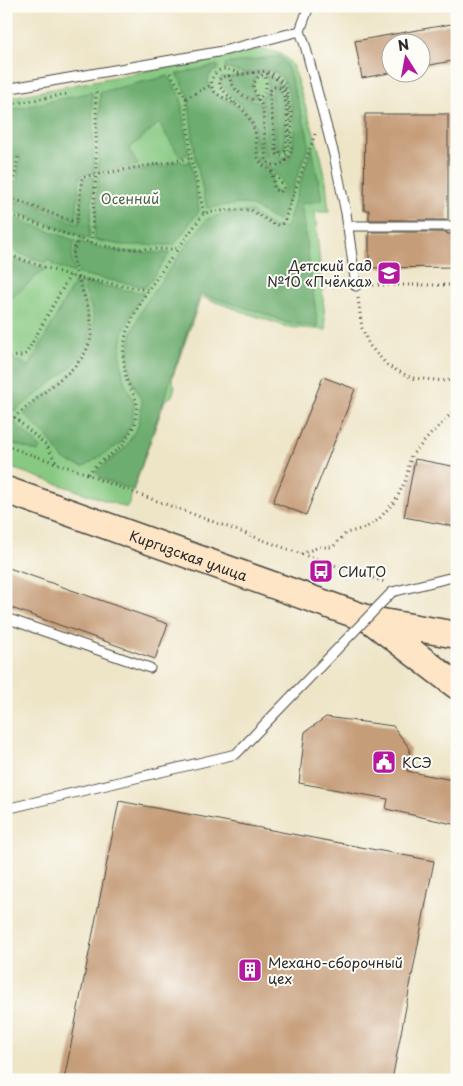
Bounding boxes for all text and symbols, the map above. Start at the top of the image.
north arrow [380,32,430,82]
text: N [396,33,411,56]
park label: Осенний [101,188,159,209]
place label: Детский сад №10 «Пчёлка» [267,255,372,292]
school or university icon: Детский сад №10 «Пчёлка» [376,260,402,286]
street label: Киргизская улица [127,524,251,586]
bus stop icon: СИиТО [308,558,334,584]
place label: СИиТО [338,561,386,582]
public building icon: КСЭ [371,749,397,775]
place label: КСЭ [402,752,432,773]
place label: Механо-сборочный цех [268,952,403,989]
building icon: Механо-сборочный цех [237,957,263,983]

